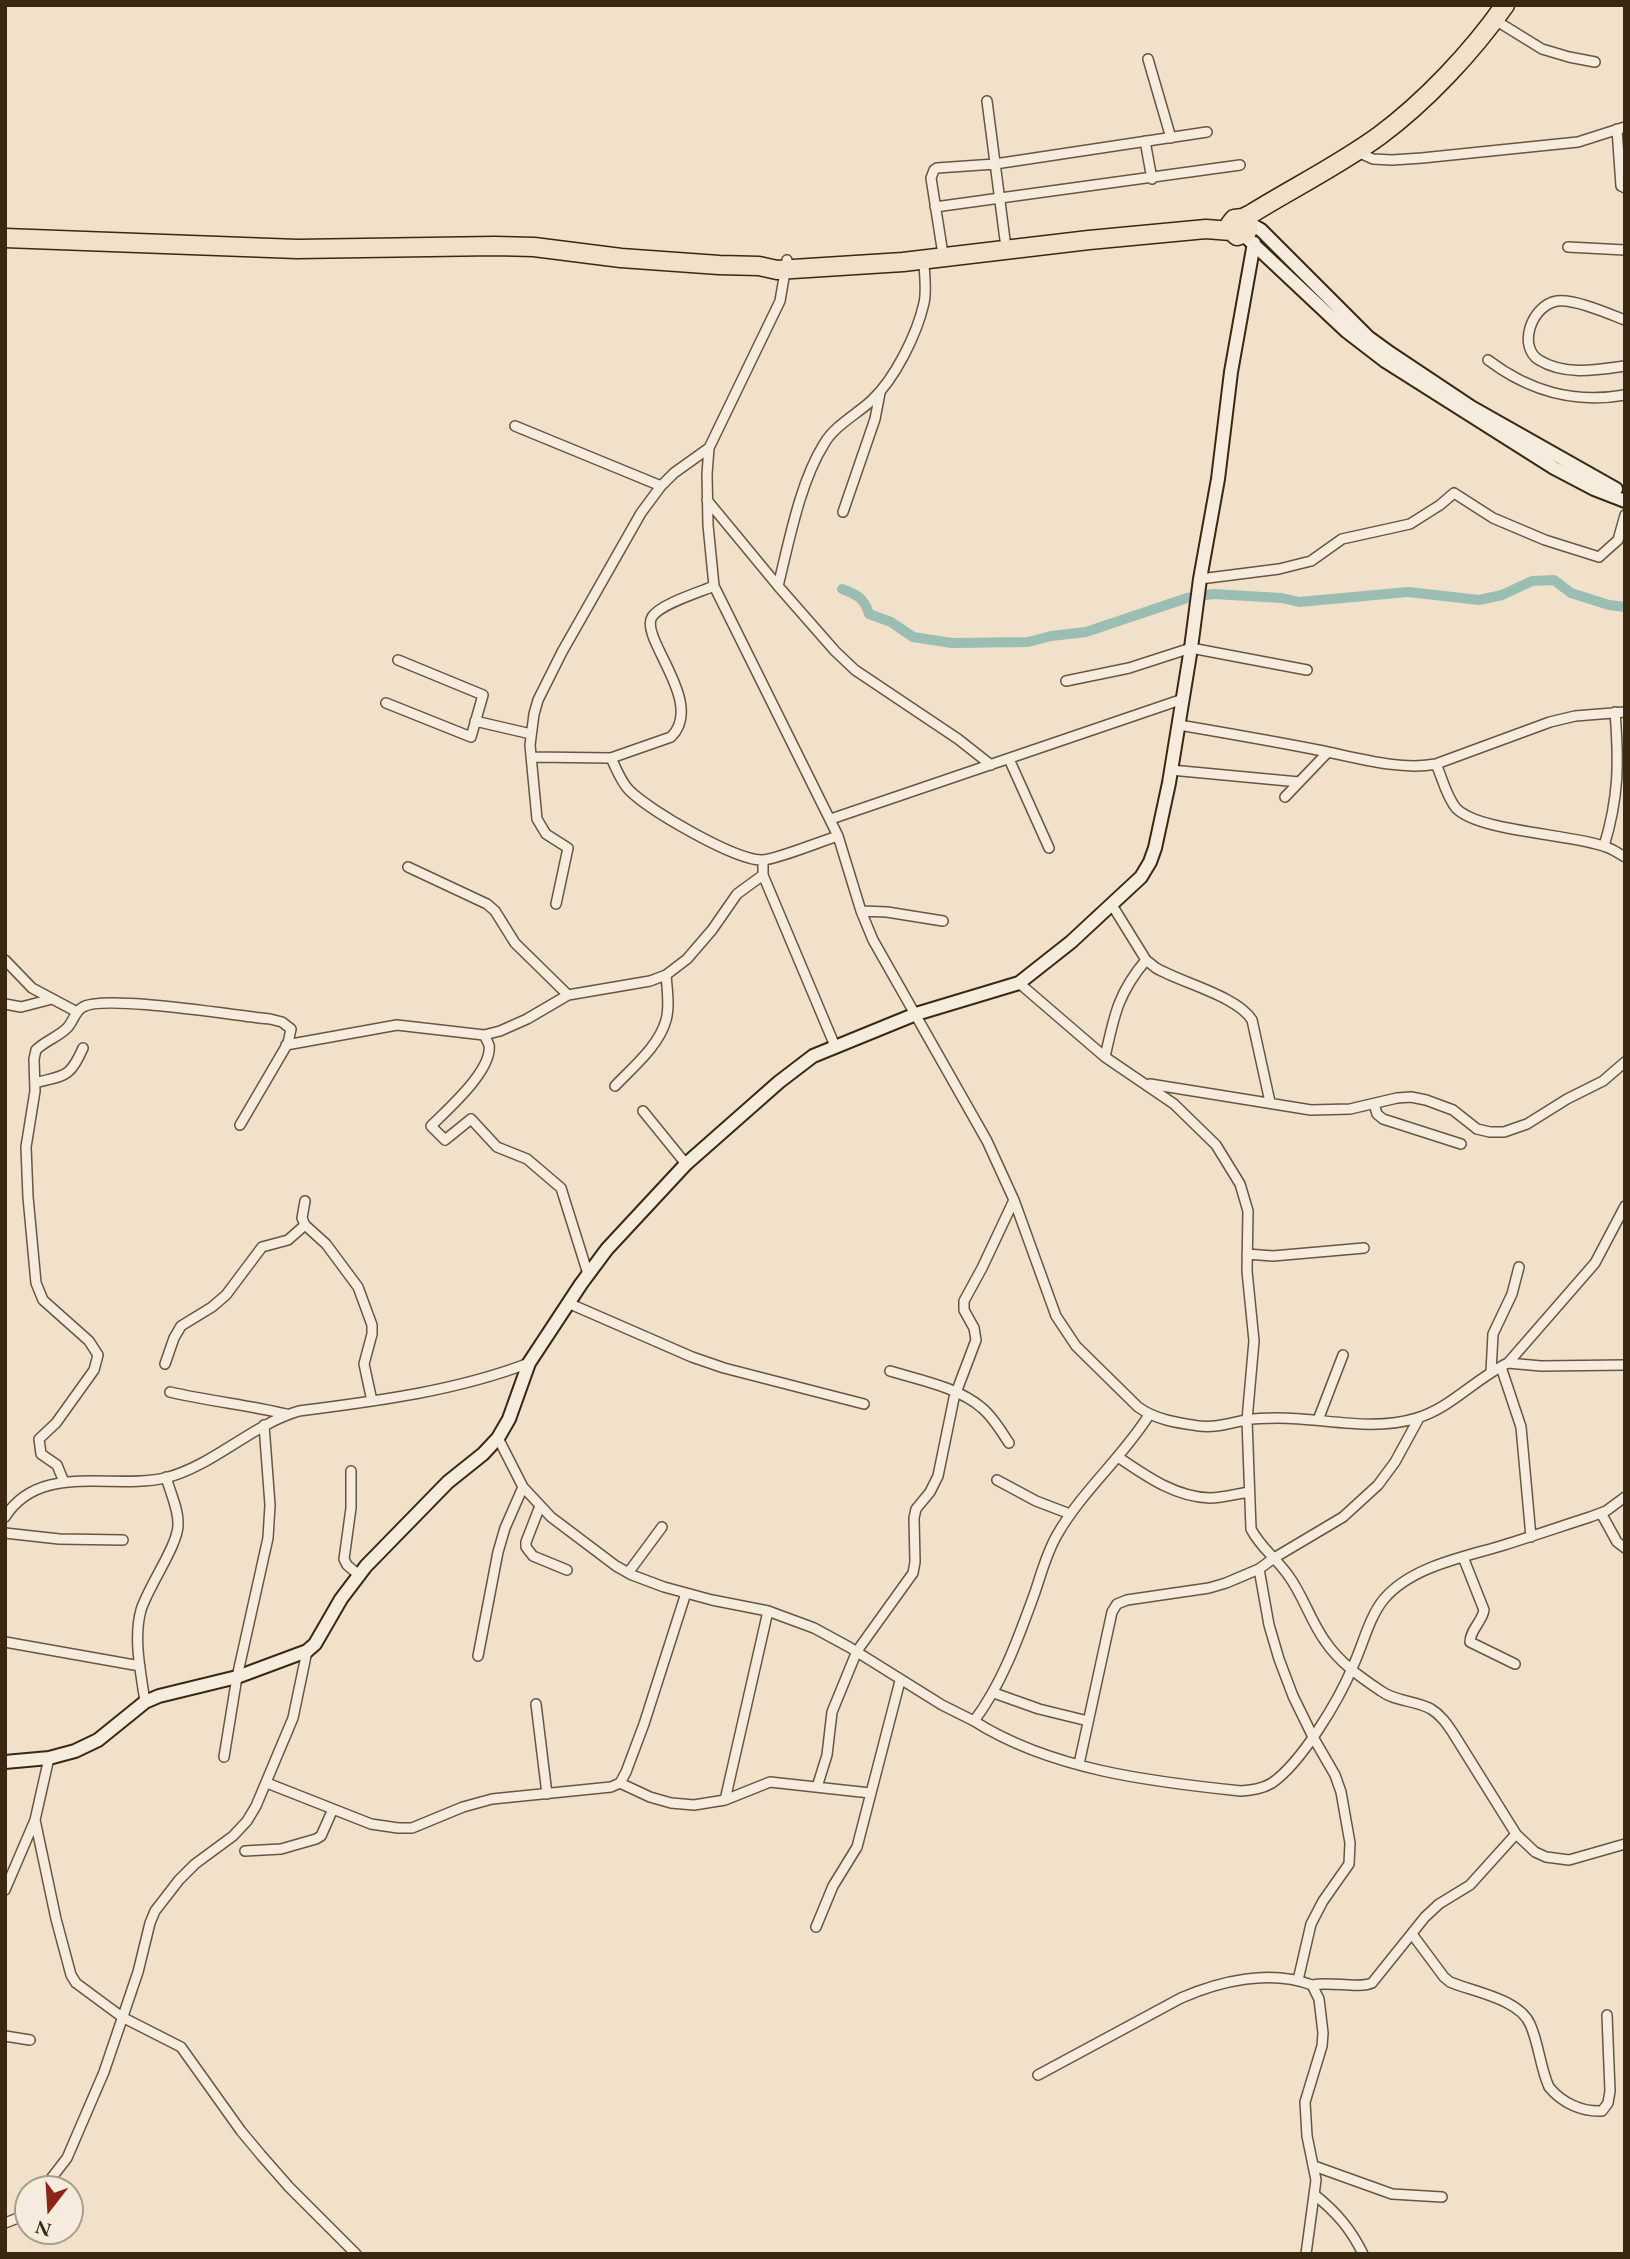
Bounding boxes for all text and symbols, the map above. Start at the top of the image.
north arrow [14,2175,84,2245]
text: N [32,2214,54,2243]

